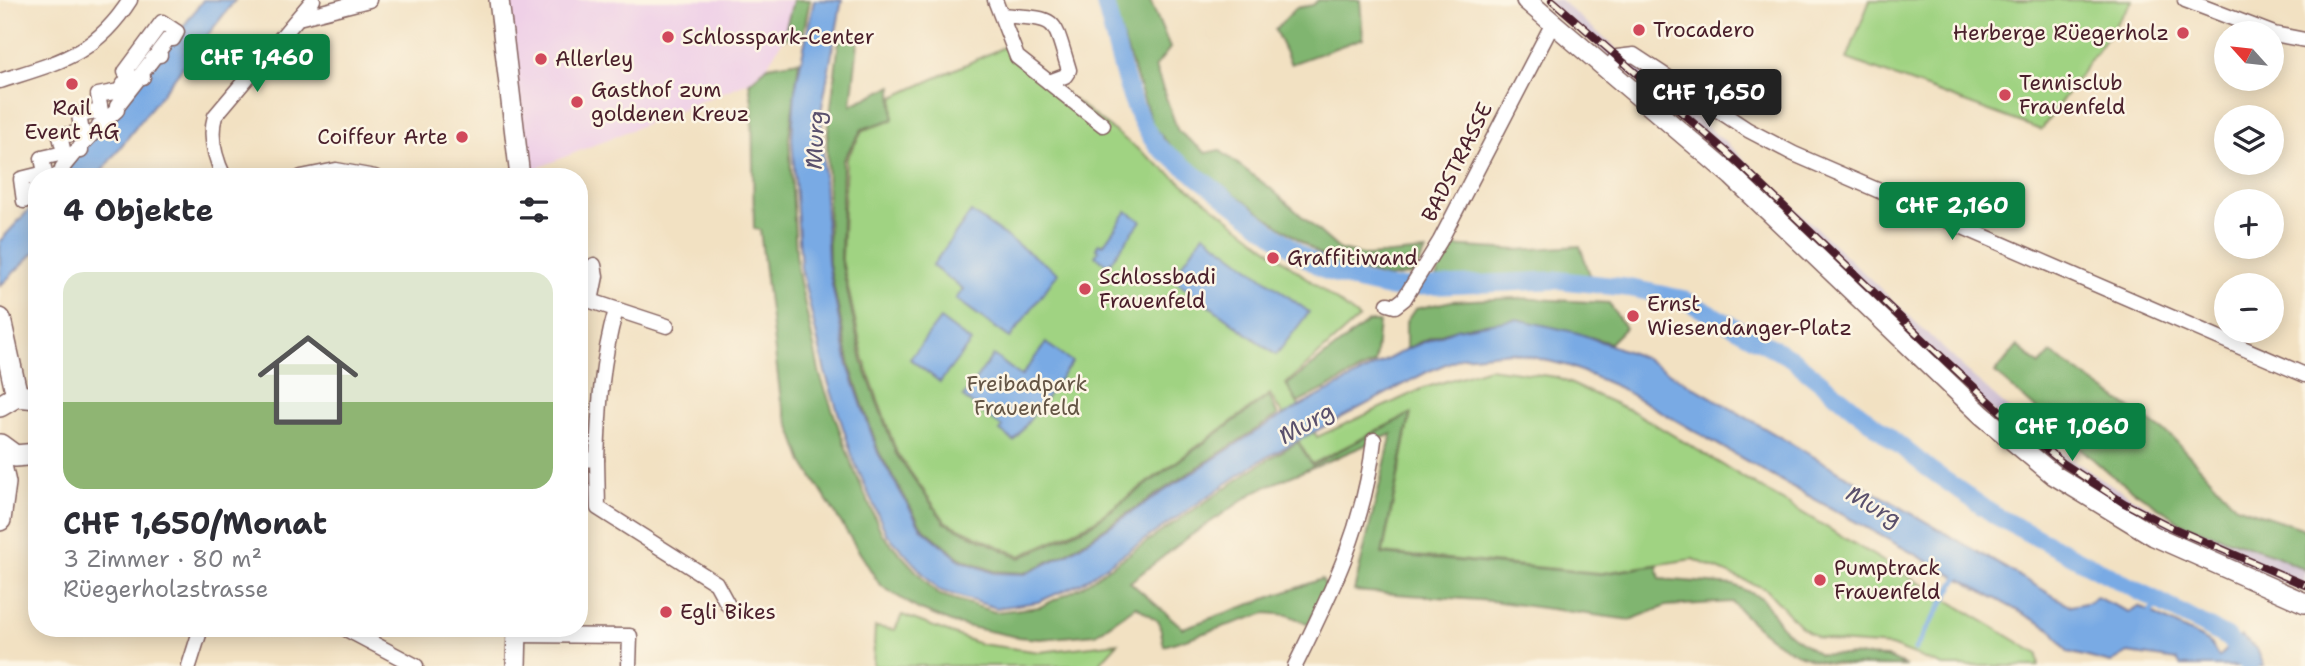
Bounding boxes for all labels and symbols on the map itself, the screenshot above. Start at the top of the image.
place label: Trocadero [1653,16,1755,44]
place label: Herberge Rüegerholz [1953,19,2169,47]
north arrow [2214,21,2284,91]
marker: Trocadero [1631,22,1647,38]
place label: Schlosspark-Center [682,23,875,51]
marker: Herberge Rüegerholz [2175,25,2191,41]
marker: Schlosspark-Center [660,29,676,45]
pin: CHF 1,460 [177,34,337,94]
place label: Allerley [555,45,633,73]
marker: Allerley [533,51,549,67]
pin: CHF 1,650 [1629,69,1789,129]
place label: Tennisclub Frauenfeld [2019,69,2125,121]
marker: Rail Event AG [64,76,80,92]
place label: Gasthof zum goldenen Kreuz [591,76,749,128]
marker: Tennisclub Frauenfeld [1997,87,2013,103]
place label: Rail Event AG [25,94,120,146]
marker: Gasthof zum goldenen Kreuz [569,94,585,110]
street label: BADSTRASSE [1415,98,1499,226]
water label: Murg [798,110,832,170]
place label: Coiffeur Arte [317,123,448,151]
marker: Coiffeur Arte [454,129,470,145]
pin: CHF 2,160 [1872,182,2032,242]
place label: Graffitiwand [1287,244,1418,272]
marker: Graffitiwand [1265,250,1281,266]
place label: Schlossbadi Frauenfeld [1099,263,1216,315]
marker: Schlossbadi Frauenfeld [1077,281,1093,297]
place label: Ernst Wiesendanger-Platz [1647,290,1852,342]
marker: Ernst Wiesendanger-Platz [1625,308,1641,324]
park label: Freibadpark Frauenfeld [966,370,1088,422]
water label: Murg [1273,395,1339,451]
pin: CHF 1,060 [1992,404,2152,463]
water label: Murg [1841,478,1907,534]
place label: Pumptrack Frauenfeld [1834,554,1940,606]
marker: Pumptrack Frauenfeld [1812,572,1828,588]
place label: Egli Bikes [680,598,776,626]
marker: Egli Bikes [658,604,674,620]

